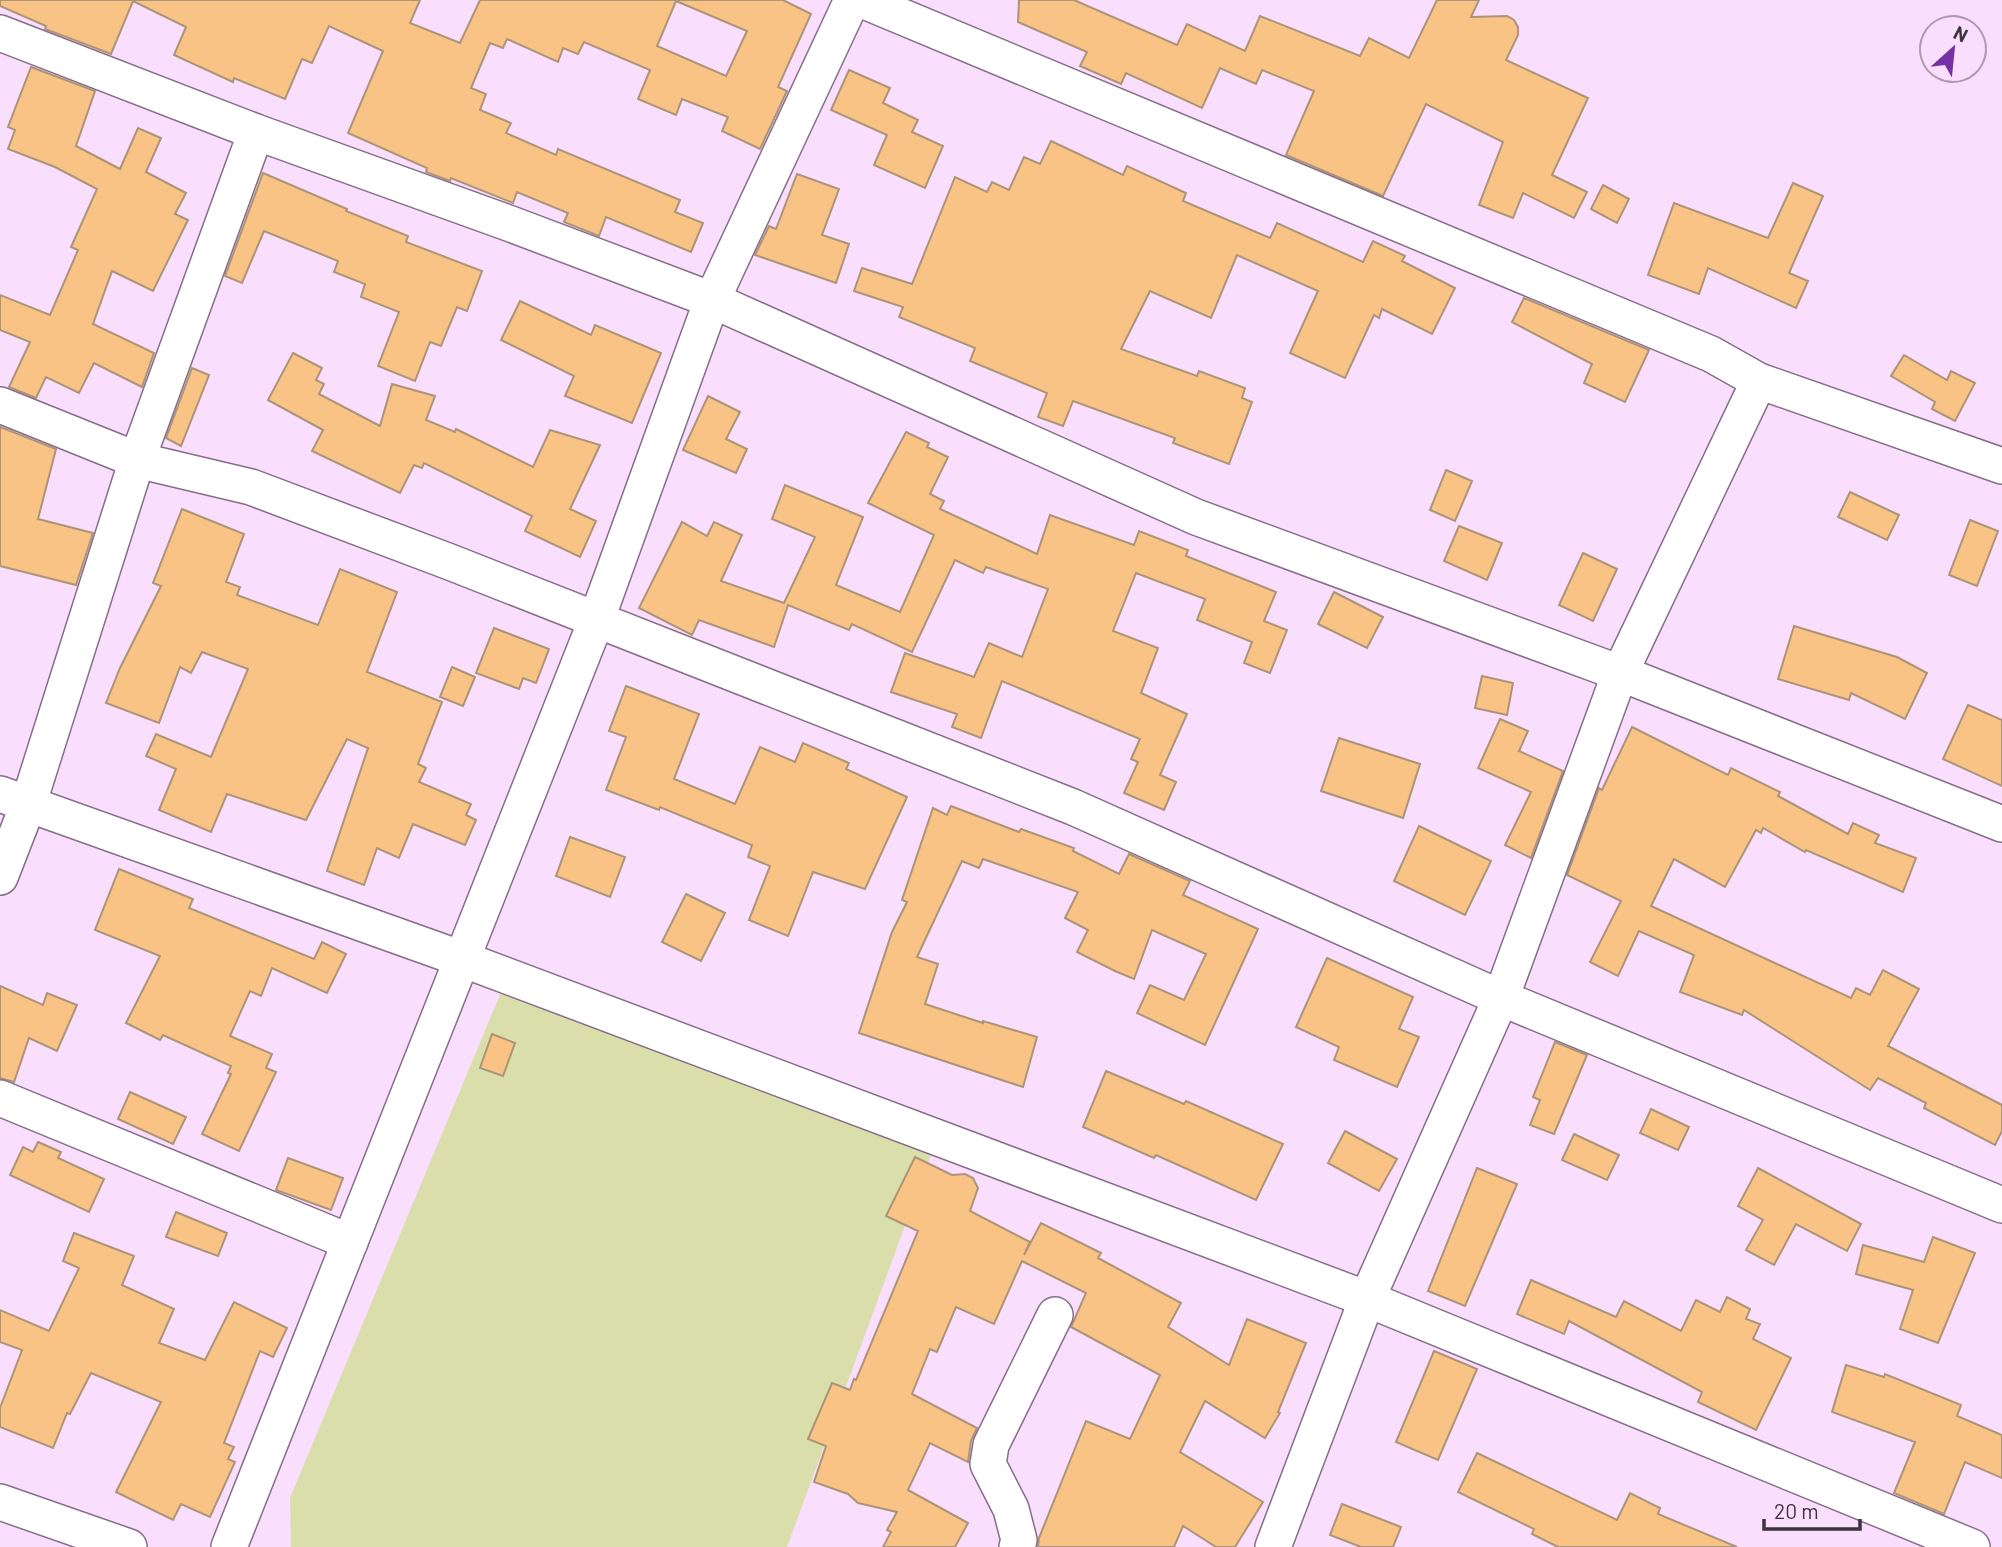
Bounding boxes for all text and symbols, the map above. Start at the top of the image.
north arrow [1918,14,1988,84]
text: N [1950,20,1972,47]
scale bar [1764,1488,1860,1532]
text: 20 m [1774,1498,1819,1523]

